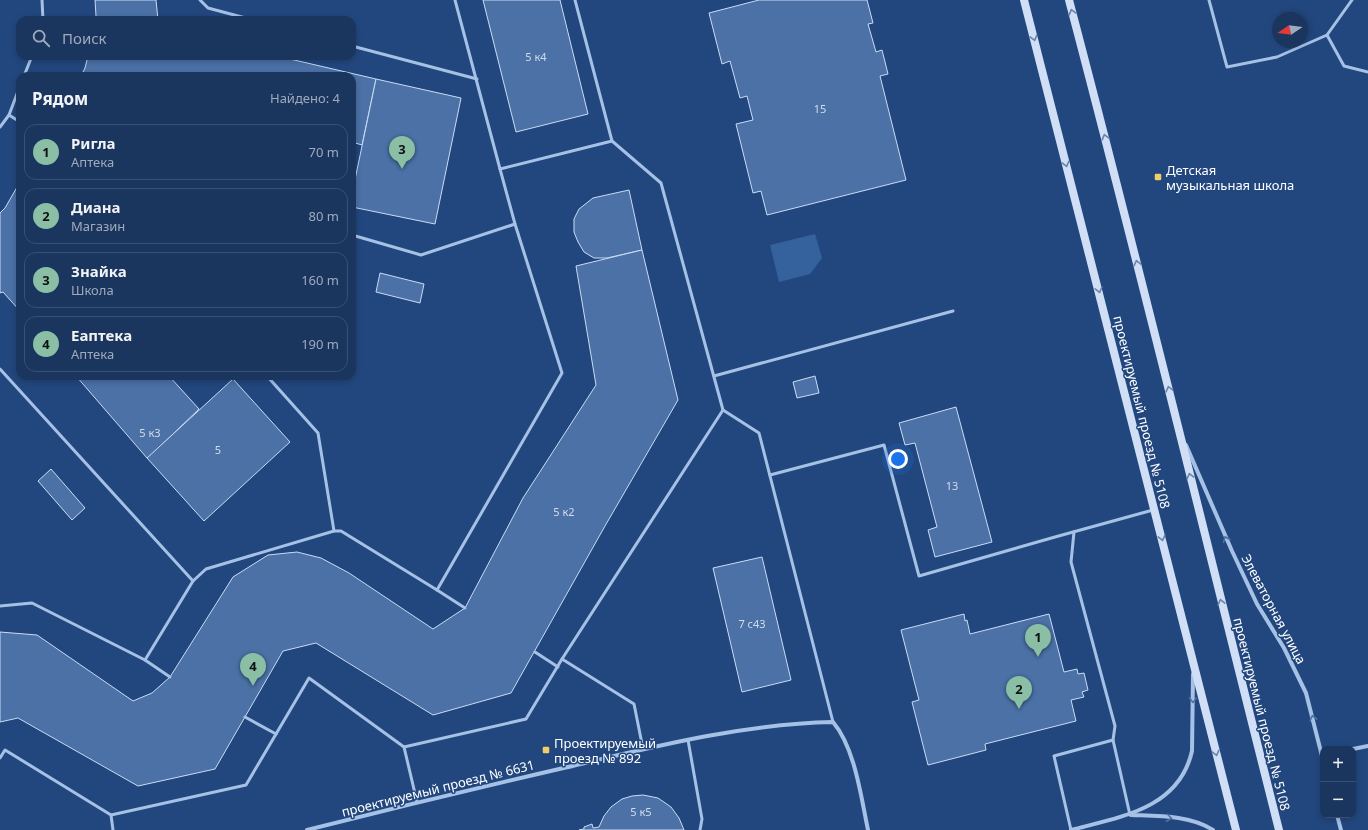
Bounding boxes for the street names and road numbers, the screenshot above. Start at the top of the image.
street label: проектируемый проезд № 5108 [1109,313,1175,511]
street label: Элеваторная улица [1237,551,1311,667]
street label: проектируемый проезд № 5108 [1229,615,1295,813]
street label: проектируемый проезд № 6631 [339,755,537,821]

